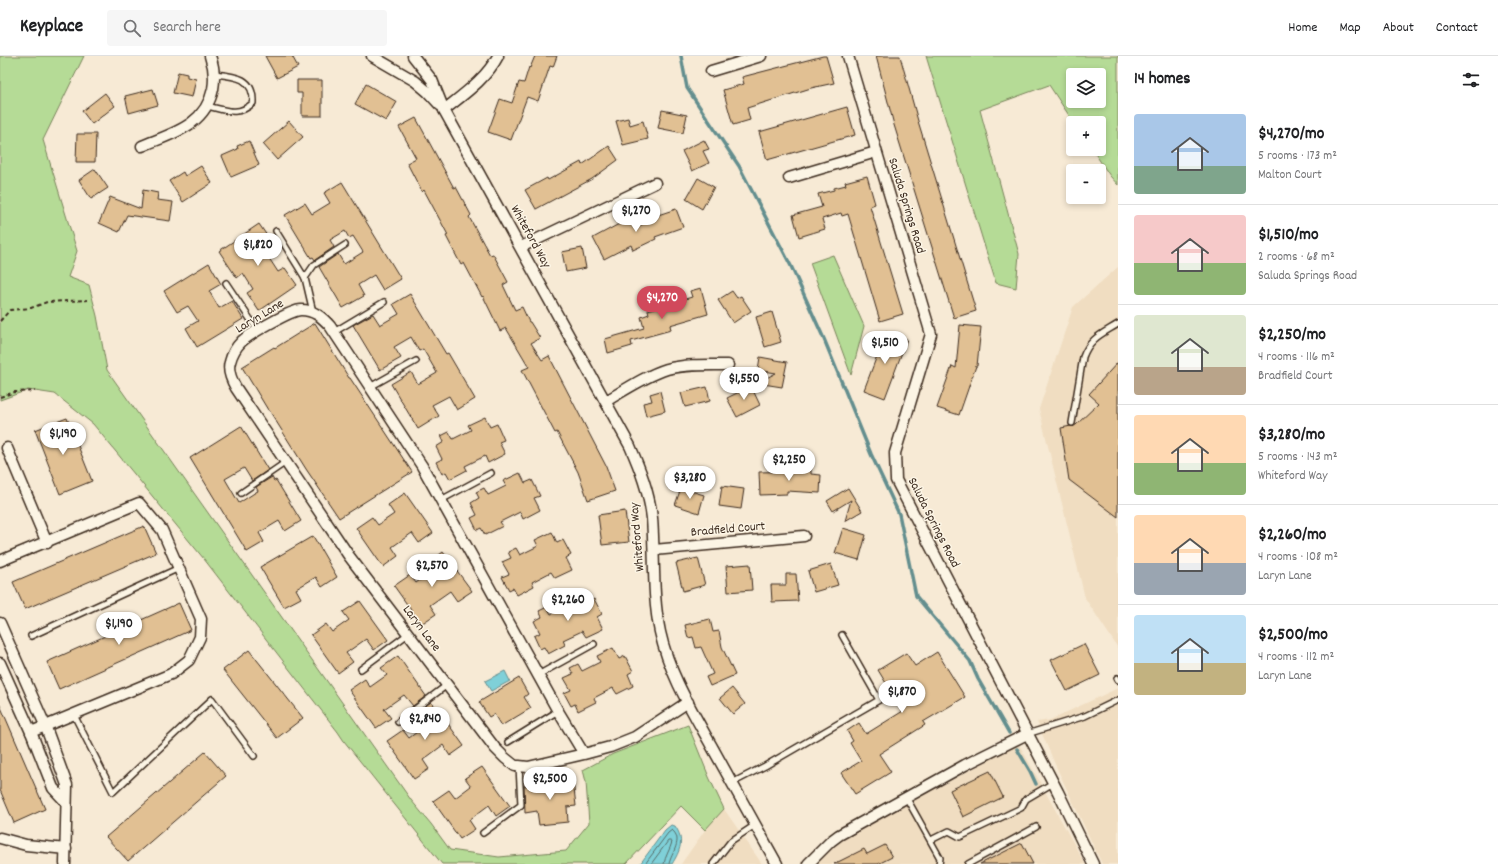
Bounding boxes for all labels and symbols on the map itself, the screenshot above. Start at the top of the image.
street label: Saluda Springs Road [882,156,930,256]
pin: $1,270 [603,199,669,233]
street label: Whiteford Way [505,202,555,273]
pin: $1,820 [225,233,291,267]
pin: $4,270 [629,286,695,320]
street label: Laryn Lane [232,295,288,339]
pin: $1,510 [852,331,918,365]
pin: $1,550 [711,367,777,401]
pin: $1,190 [30,422,96,456]
pin: $2,250 [756,448,822,482]
pin: $3,280 [657,466,723,500]
street label: Saluda Springs Road [902,475,964,571]
street label: Whiteford Way [625,501,650,572]
street label: Bradfield Court [690,517,766,543]
pin: $2,570 [399,554,465,588]
pin: $2,260 [535,588,601,622]
street label: Laryn Lane [397,602,445,656]
pin: $1,190 [86,612,152,646]
pin: $1,870 [869,680,935,714]
pin: $2,840 [392,707,458,741]
pin: $2,500 [517,767,583,801]

